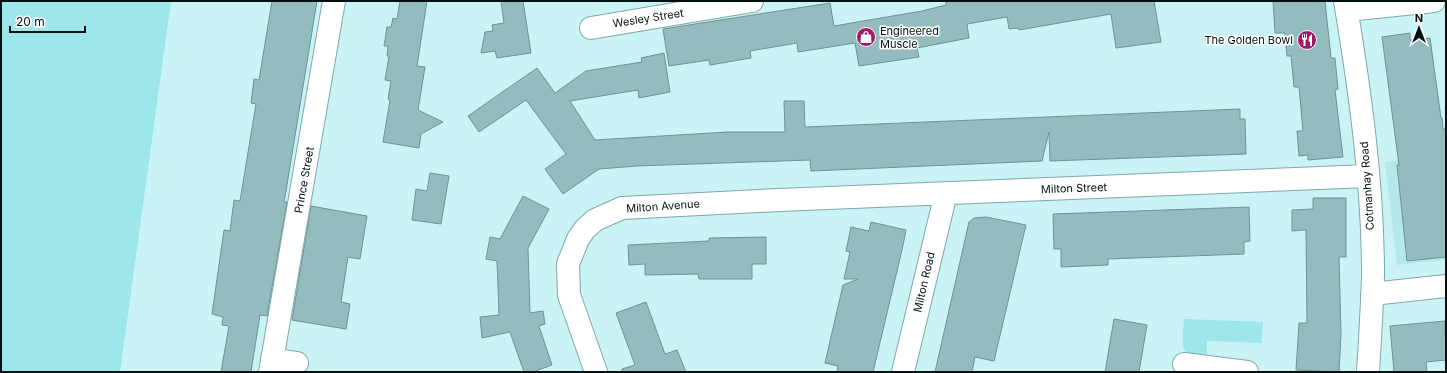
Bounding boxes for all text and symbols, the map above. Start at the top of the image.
street label: Wesley Street [612,5,685,31]
scale bar [10,8,85,34]
north arrow [1399,8,1439,48]
text: N [1415,11,1423,25]
text: 20 m [16,14,45,29]
place label: Engineered Muscle [880,24,939,51]
shop icon: Engineered Muscle [855,26,877,48]
restaurant icon: The Golden Bowl [1296,29,1318,51]
place label: The Golden Bowl [1204,33,1293,47]
street label: Cotmanhay Road [1357,141,1377,231]
street label: Prince Street [291,145,317,214]
street label: Milton Street [1041,180,1108,196]
street label: Milton Avenue [626,196,700,216]
street label: Milton Road [910,250,938,314]

